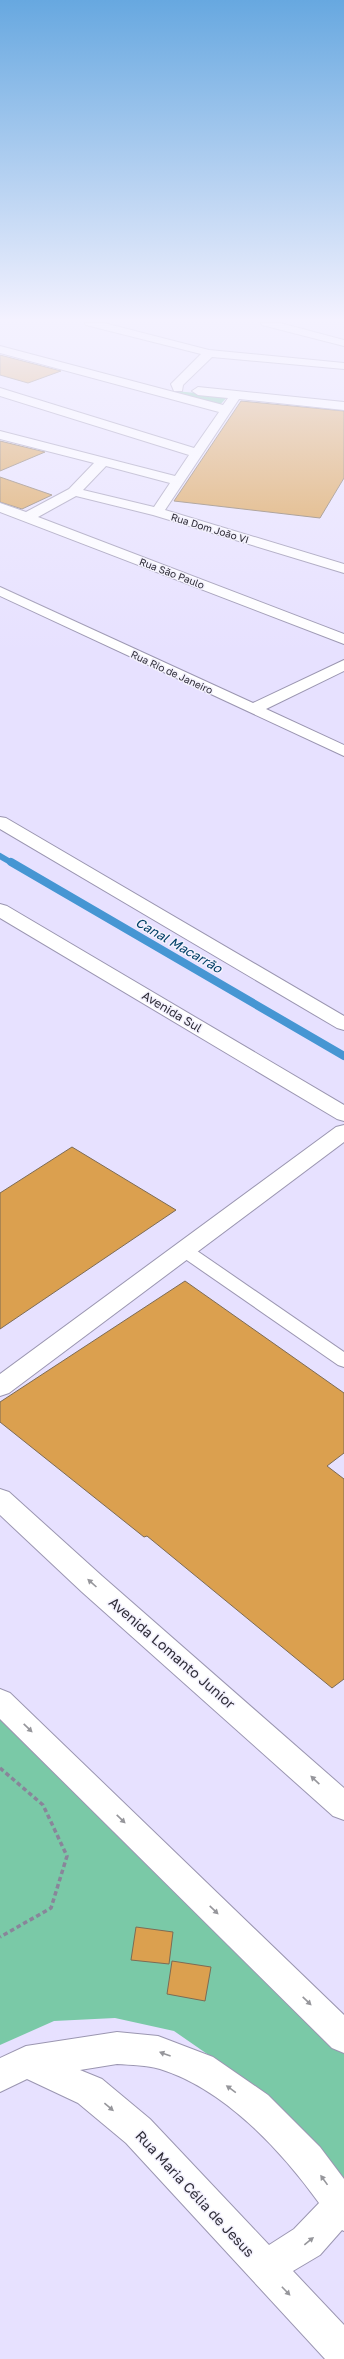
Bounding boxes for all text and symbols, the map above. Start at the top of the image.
street label: Rua Dom João VI [170,510,250,546]
street label: Rua São Paulo [138,555,206,591]
street label: Rua Rio de Janeiro [129,648,215,696]
water label: Canal Macarrão [133,914,226,977]
street label: Avenida Sul [140,988,205,1035]
one-way arrow [86,1579,97,1588]
street label: Avenida Lomanto Junior [106,1593,239,1712]
one-way arrow [23,1723,33,1733]
one-way arrow [310,1775,320,1785]
one-way arrow [116,1814,126,1824]
one-way arrow [209,1905,219,1915]
one-way arrow [302,1996,312,2006]
one-way arrow [158,2051,170,2057]
one-way arrow [226,2085,237,2094]
one-way arrow [104,2102,114,2111]
street label: Rua Maria Célia de Jesus [132,2127,258,2260]
one-way arrow [319,2175,328,2186]
one-way arrow [303,2237,314,2246]
one-way arrow [281,2286,291,2296]

